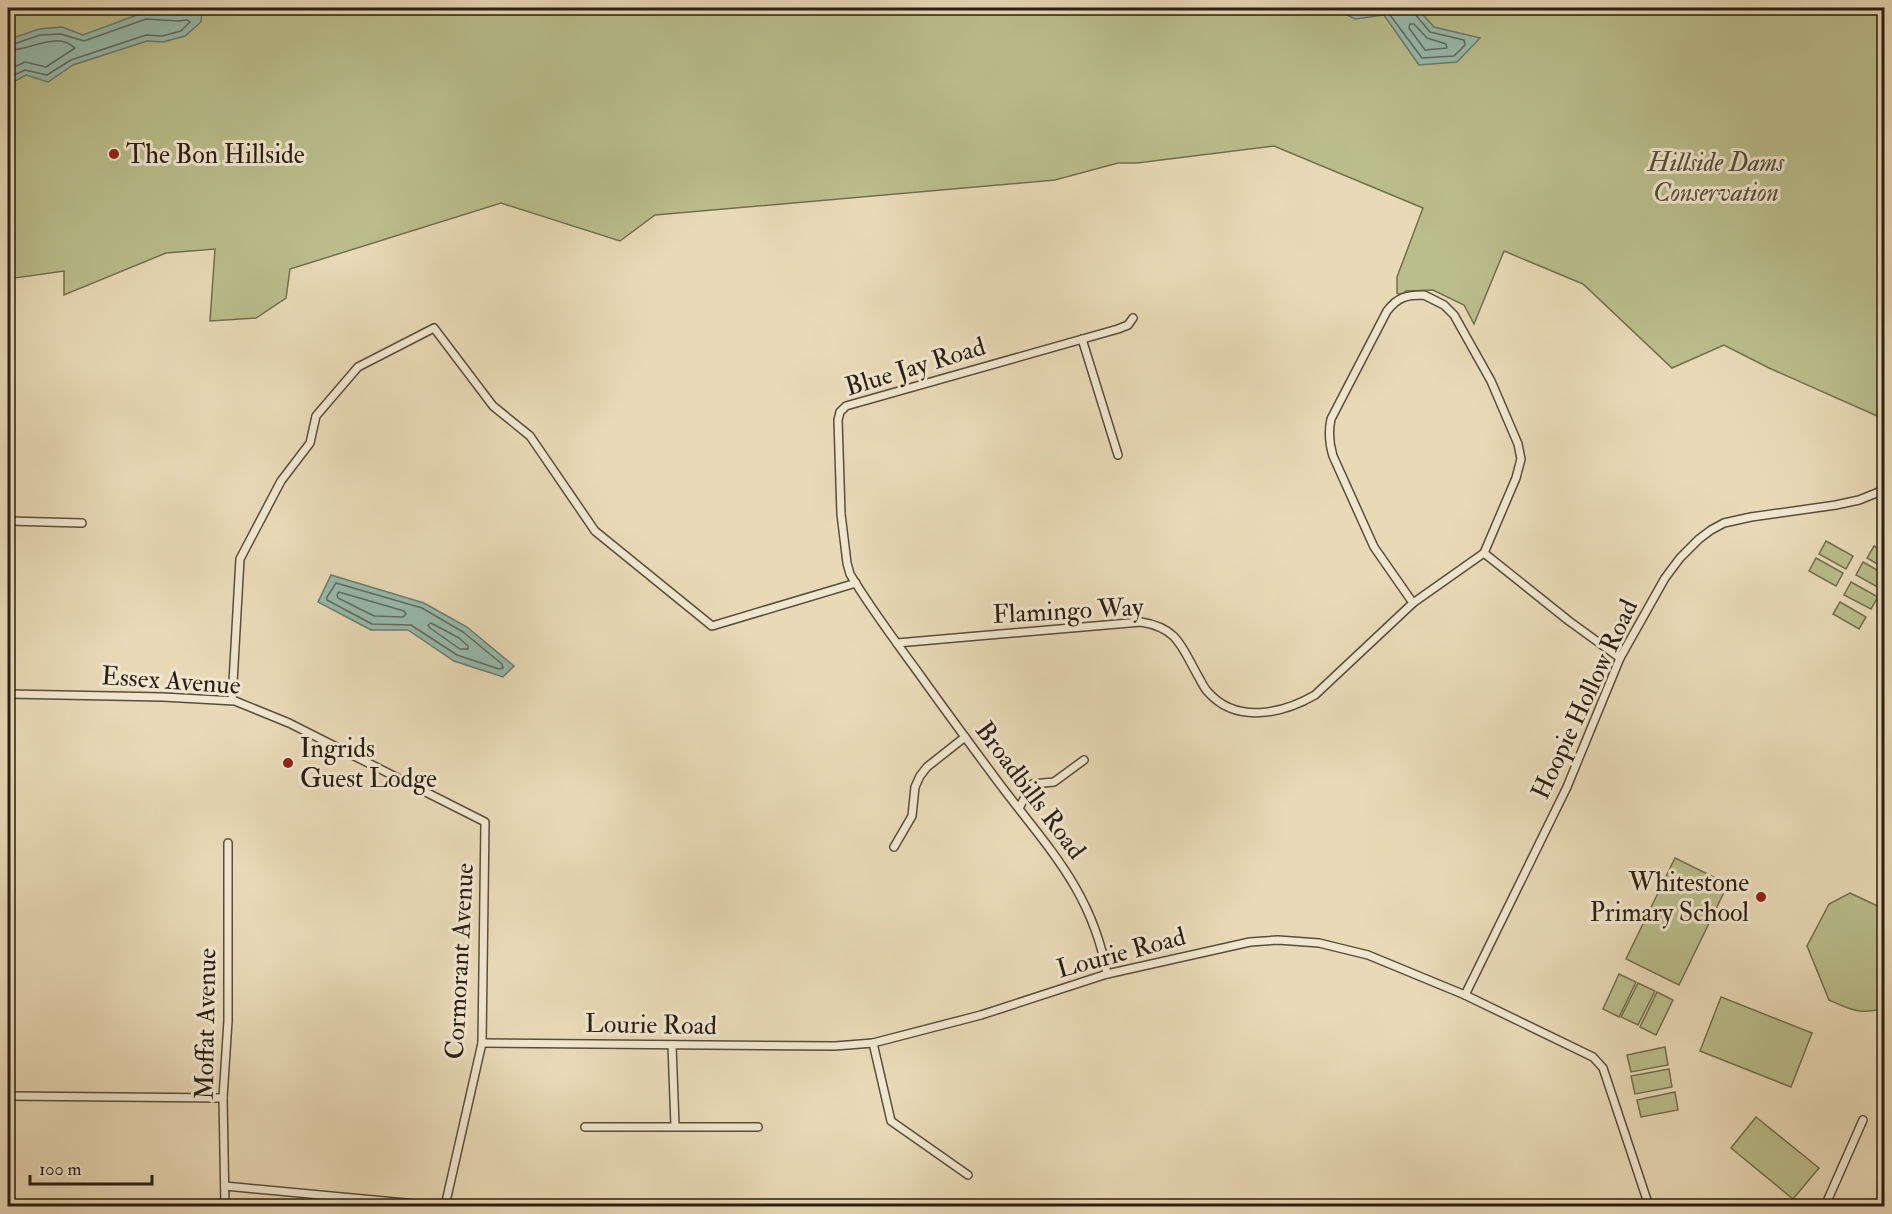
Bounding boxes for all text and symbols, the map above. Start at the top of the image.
place label: The Bon Hillside [126,139,305,171]
marker: The Bon Hillside [107,147,121,161]
park label: Hillside Dams Conservation [1647,147,1785,209]
street label: Blue Jay Road [841,330,989,403]
street label: Flamingo Way [992,591,1145,631]
street label: Hoopie Hollow Road [1525,594,1646,805]
street label: Essex Avenue [100,660,242,702]
street label: Broadbills Road [968,715,1092,866]
place label: Ingrids Guest Lodge [300,733,437,795]
marker: Ingrids Guest Lodge [281,756,295,770]
street label: Cormorant Avenue [439,862,481,1060]
place label: Whitestone Primary School [1590,867,1749,929]
marker: Whitestone Primary School [1754,890,1768,904]
street label: Lourie Road [1053,920,1189,986]
street label: Moffat Avenue [189,948,223,1100]
street label: Lourie Road [585,1008,718,1042]
scale bar [30,1148,152,1186]
text: 100 m [39,1158,82,1181]

